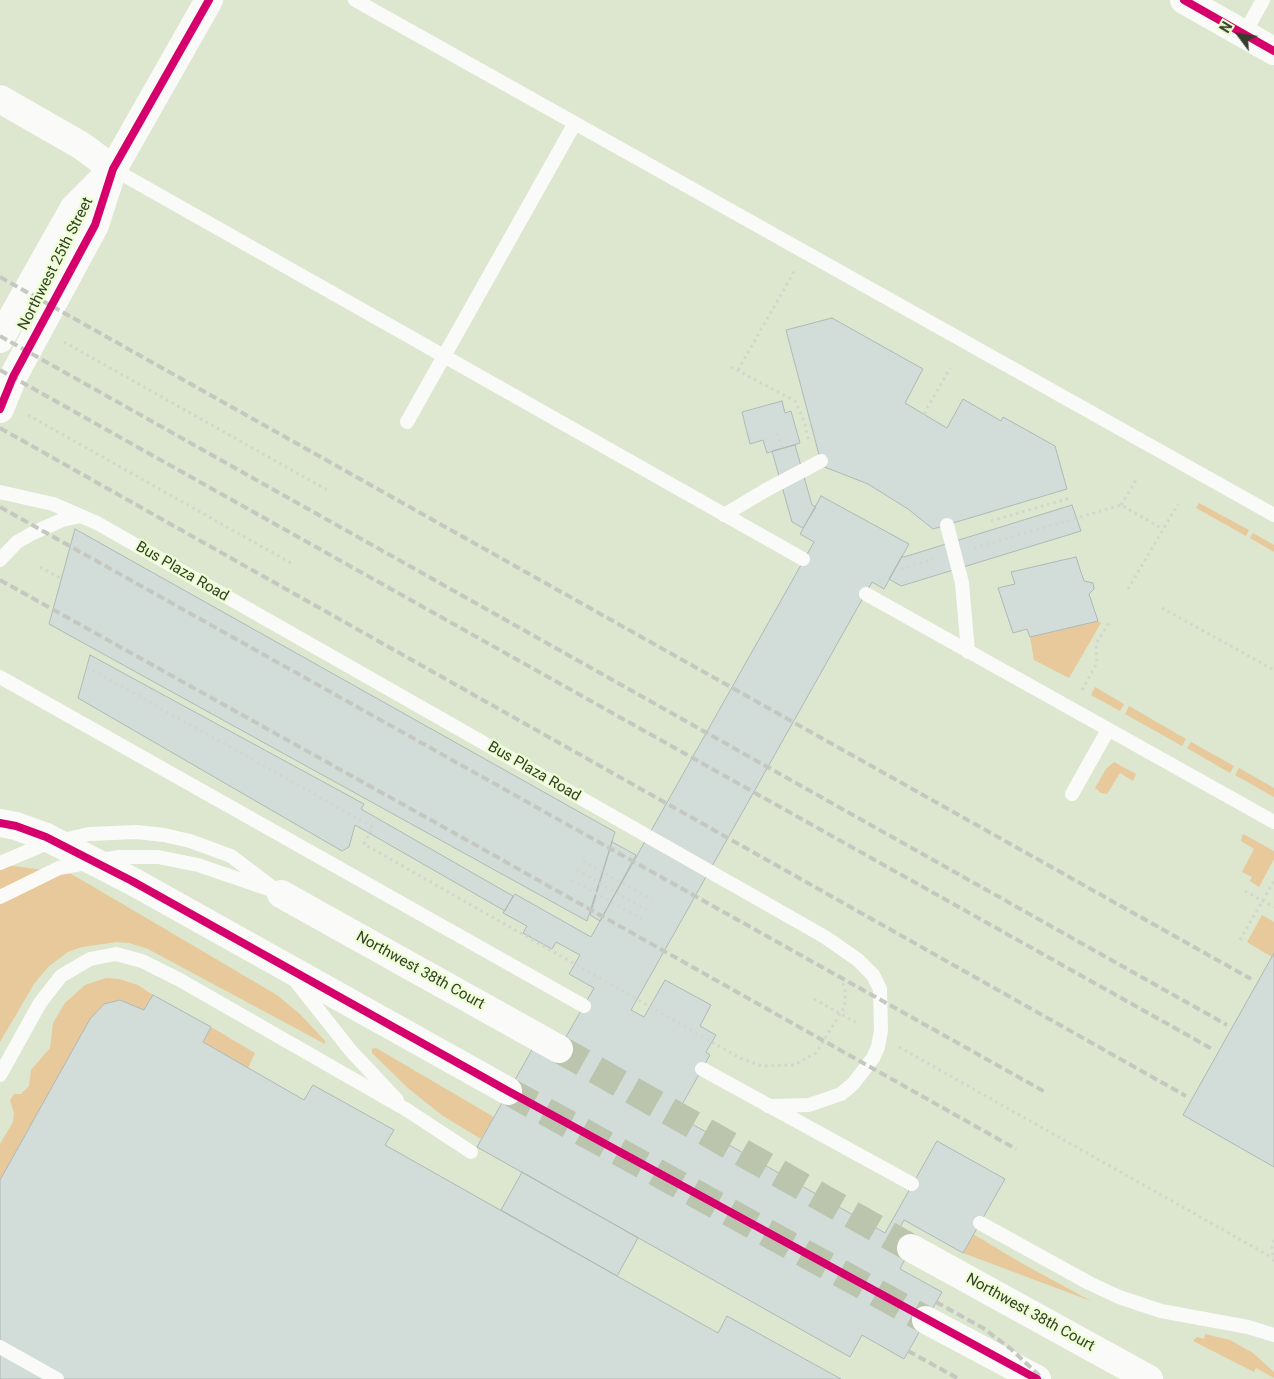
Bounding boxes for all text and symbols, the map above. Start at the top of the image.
north arrow [1214,10,1264,60]
text: N [1217,19,1236,36]
street label: Northwest 25th Street [15,195,97,333]
street label: Bus Plaza Road [132,538,232,606]
street label: Bus Plaza Road [484,738,584,806]
street label: Northwest 38th Court [353,928,487,1014]
street label: Northwest 38th Court [963,1270,1097,1356]

